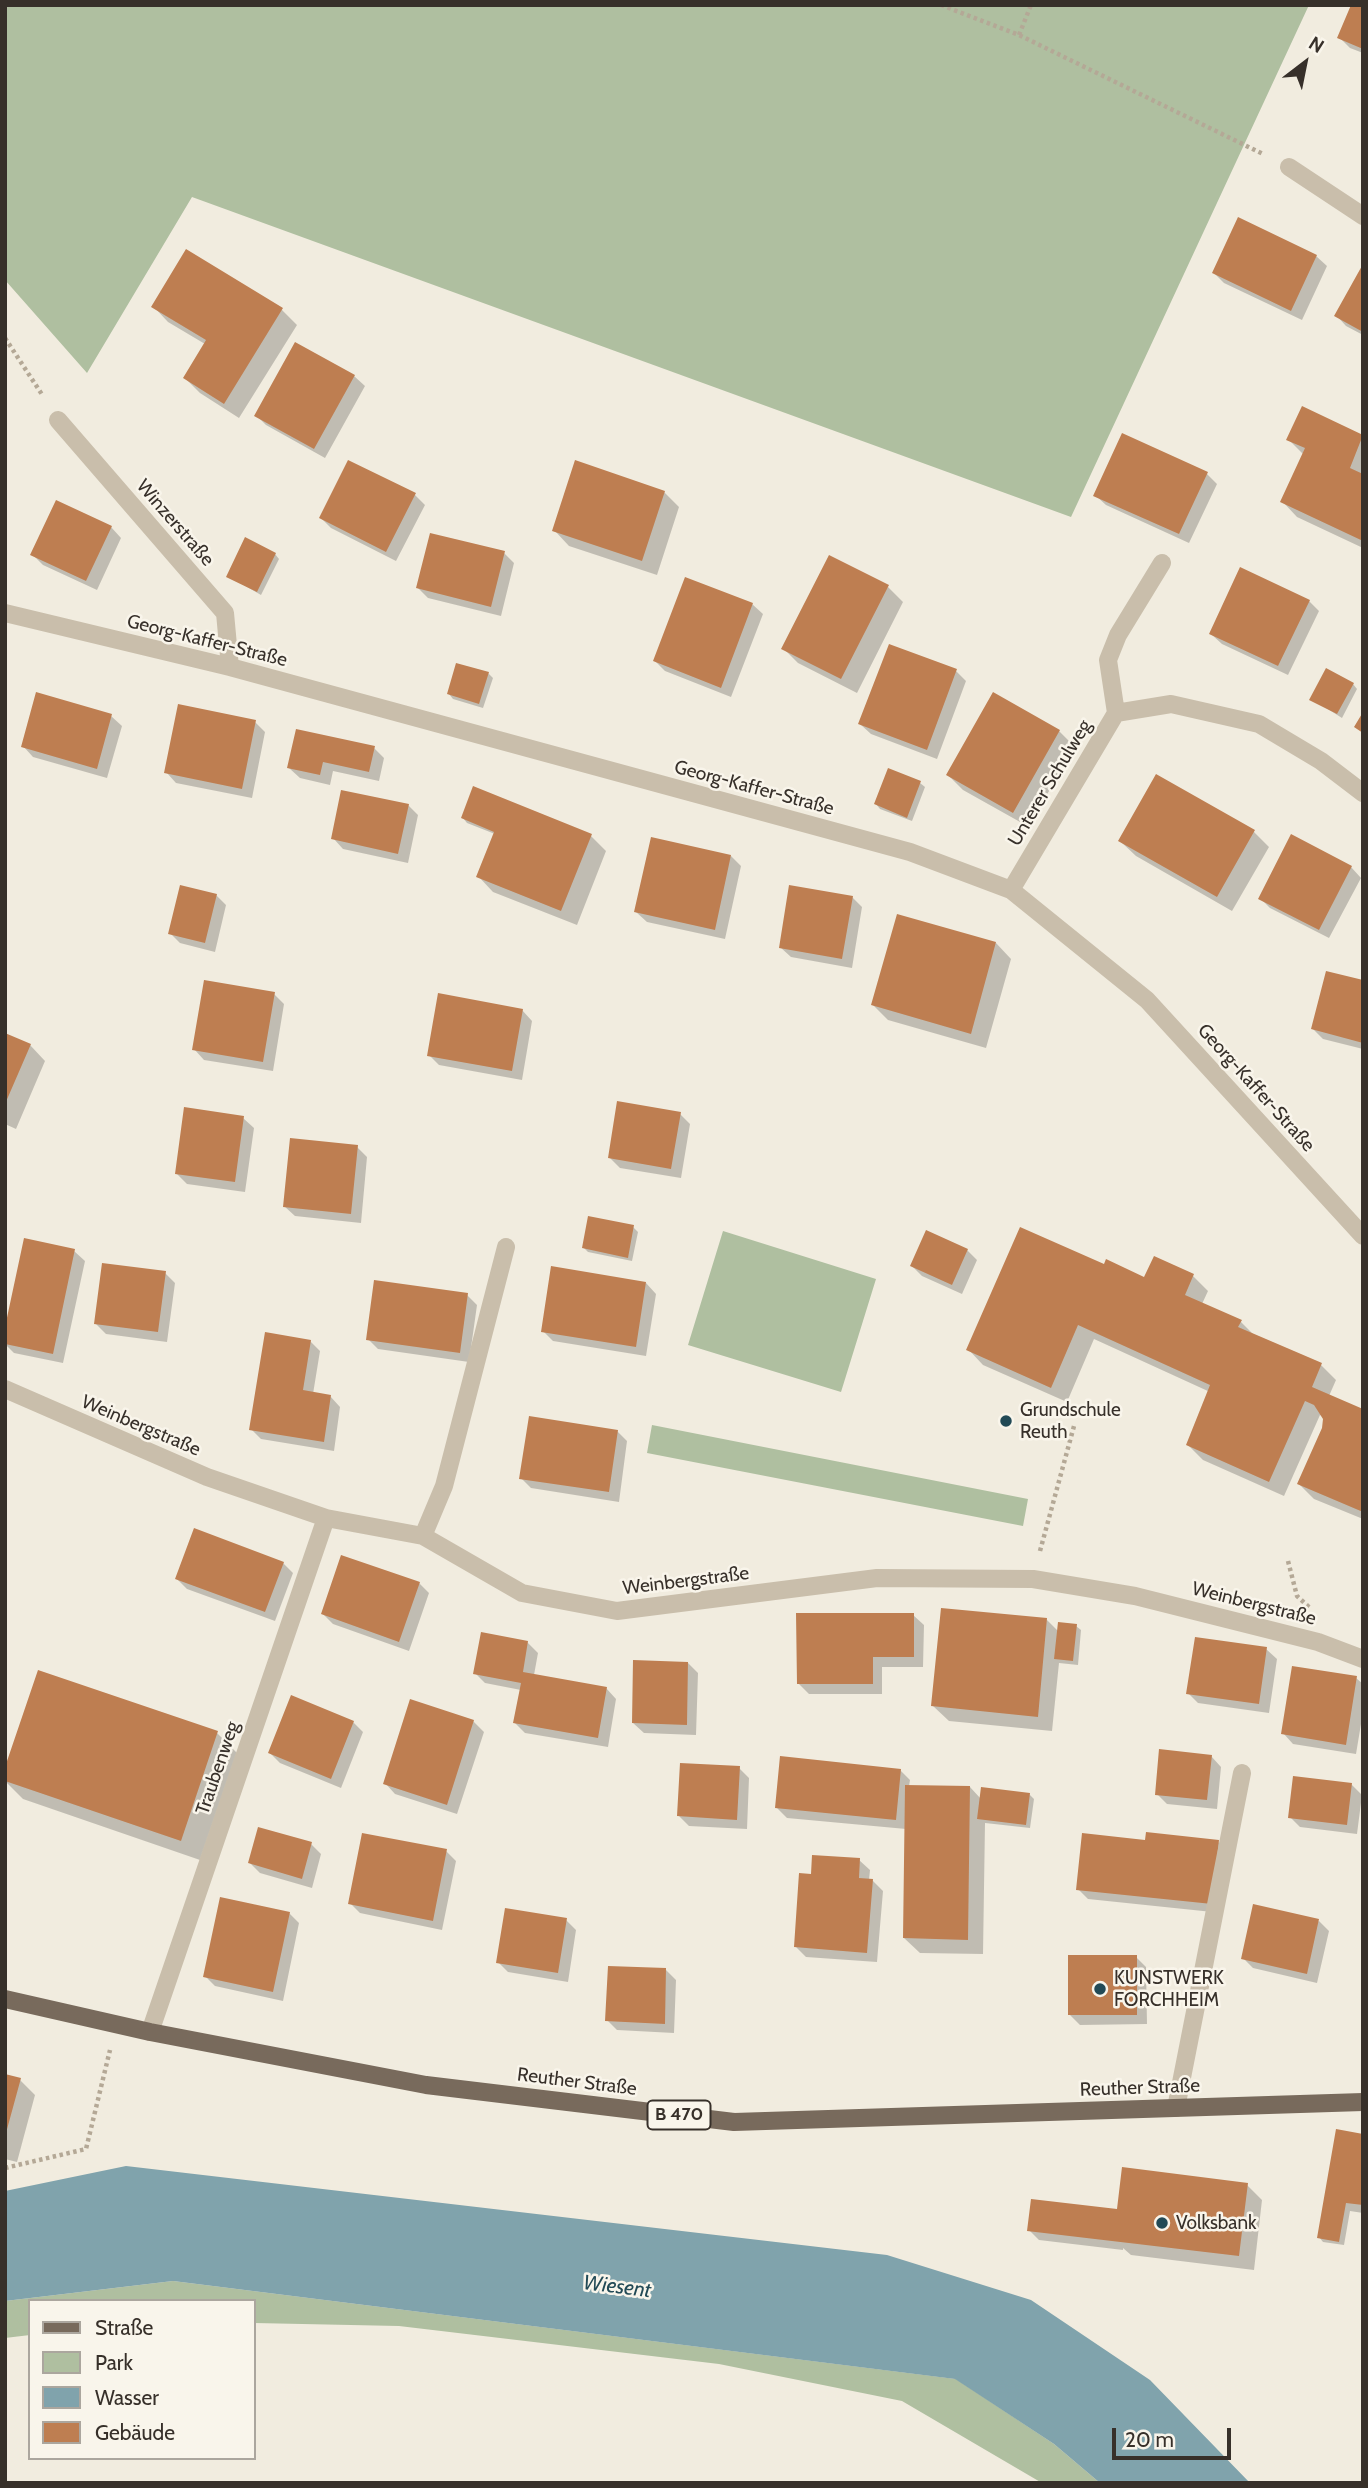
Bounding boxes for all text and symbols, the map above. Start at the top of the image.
north arrow [1270,28,1340,98]
text: N [1305,31,1328,58]
street label: Winzerstraße [131,475,219,571]
street label: Georg-Kaffer-Straße [125,610,289,672]
street label: Unterer Schulweg [1003,716,1097,850]
street label: Georg-Kaffer-Straße [672,756,836,820]
street label: Georg-Kaffer-Straße [1193,1019,1319,1157]
street label: Weinbergstraße [78,1391,204,1461]
place label: Grundschule Reuth [1020,1399,1121,1443]
marker: Grundschule Reuth [998,1413,1014,1429]
street label: Weinbergstraße [622,1562,750,1600]
street label: Weinbergstraße [1190,1578,1318,1630]
street label: Traubenweg [191,1718,245,1818]
place label: KUNSTWERK FORCHHEIM [1114,1967,1224,2011]
marker: KUNSTWERK FORCHHEIM [1092,1981,1108,1997]
street label: Reuther Straße [516,2063,638,2101]
street label: Reuther Straße [1079,2075,1201,2101]
road number: B 470 [648,2101,710,2130]
place label: Volksbank [1176,2212,1257,2234]
marker: Volksbank [1154,2215,1170,2231]
water label: Wiesent [582,2270,652,2304]
legend [28,2299,256,2460]
text: Straße [95,2315,153,2340]
text: Park [95,2350,133,2375]
text: Wasser [95,2385,159,2410]
scale bar [1116,2414,1235,2458]
text: Gebäude [95,2420,175,2445]
text: 20 m [1125,2427,1174,2452]

